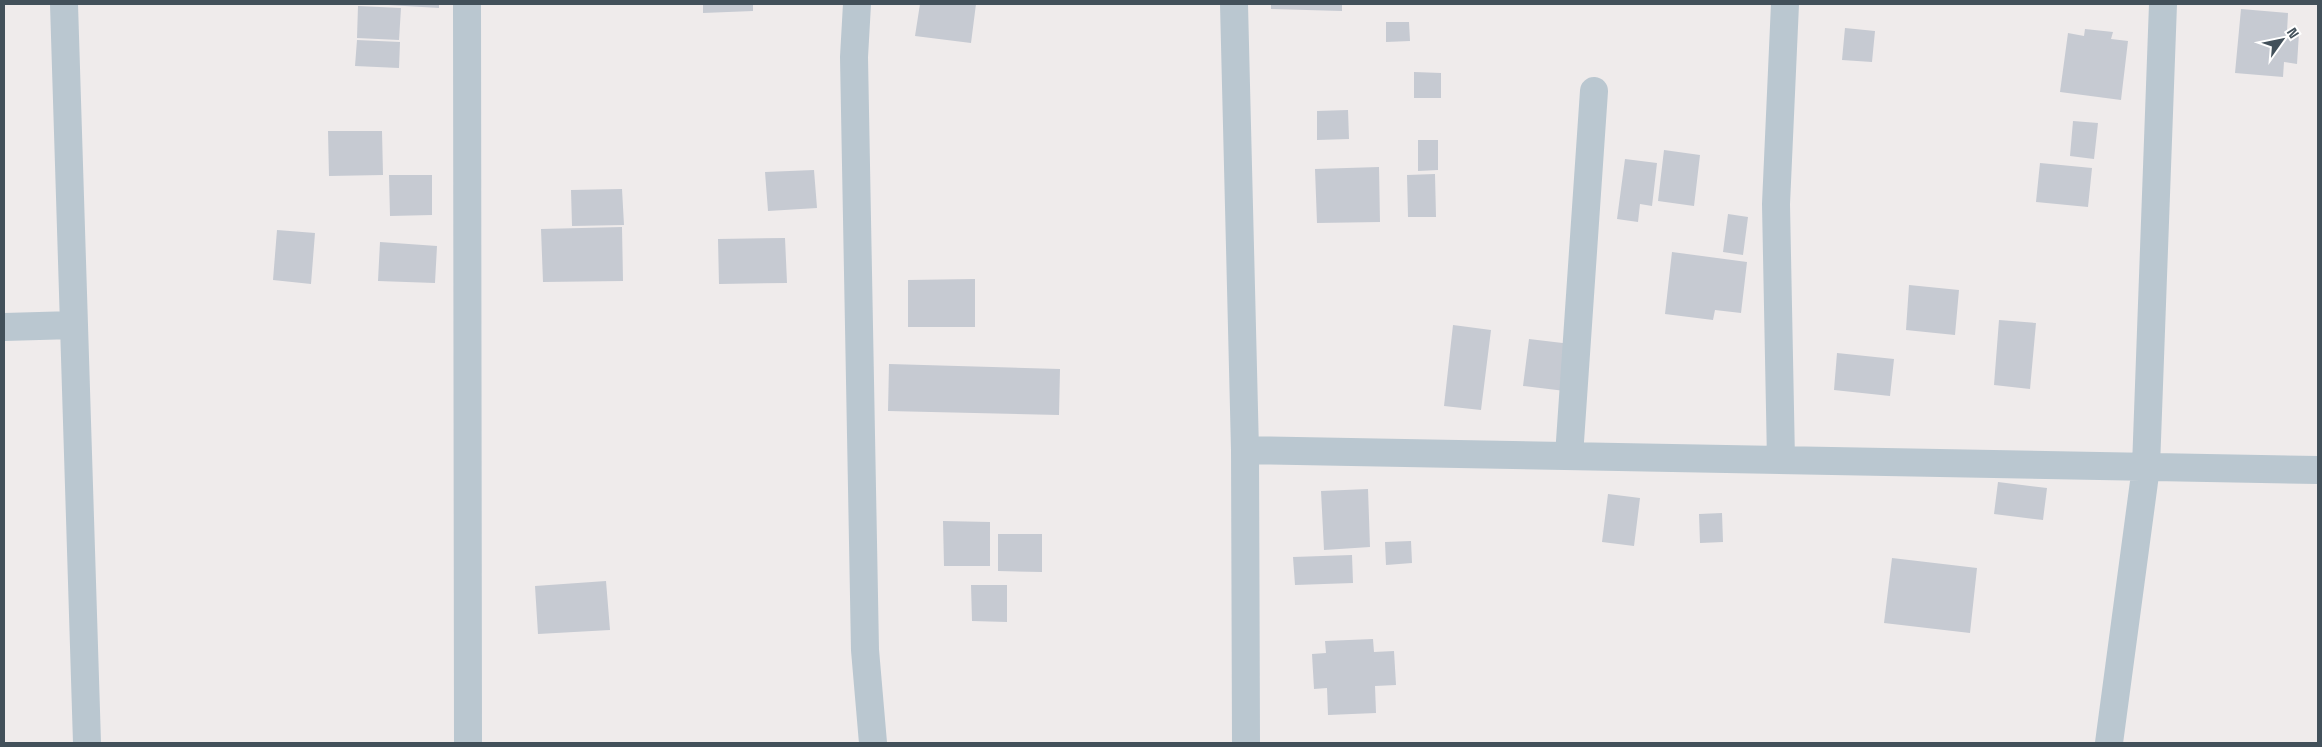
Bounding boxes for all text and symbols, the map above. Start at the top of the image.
north arrow [2257,15,2307,65]
text: N [2283,24,2303,42]

